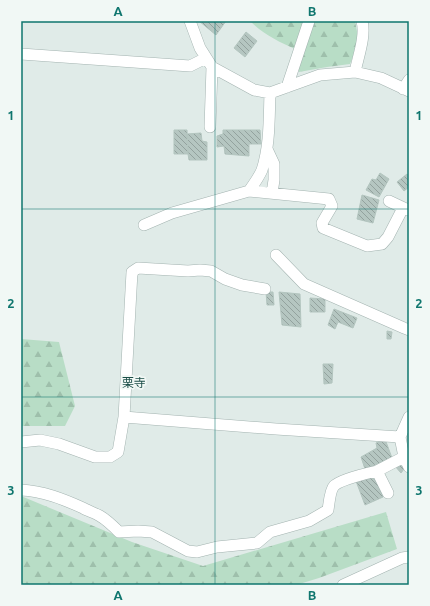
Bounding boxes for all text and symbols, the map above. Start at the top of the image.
text: A [113,4,123,18]
text: B [308,4,317,18]
text: 1 [7,108,15,122]
text: 1 [415,108,423,122]
text: 2 [7,296,15,310]
text: 2 [415,296,423,310]
district label: 栗寺 [122,376,146,389]
text: 3 [7,483,15,497]
text: 3 [415,483,423,497]
text: A [113,588,123,602]
text: B [308,588,317,602]

